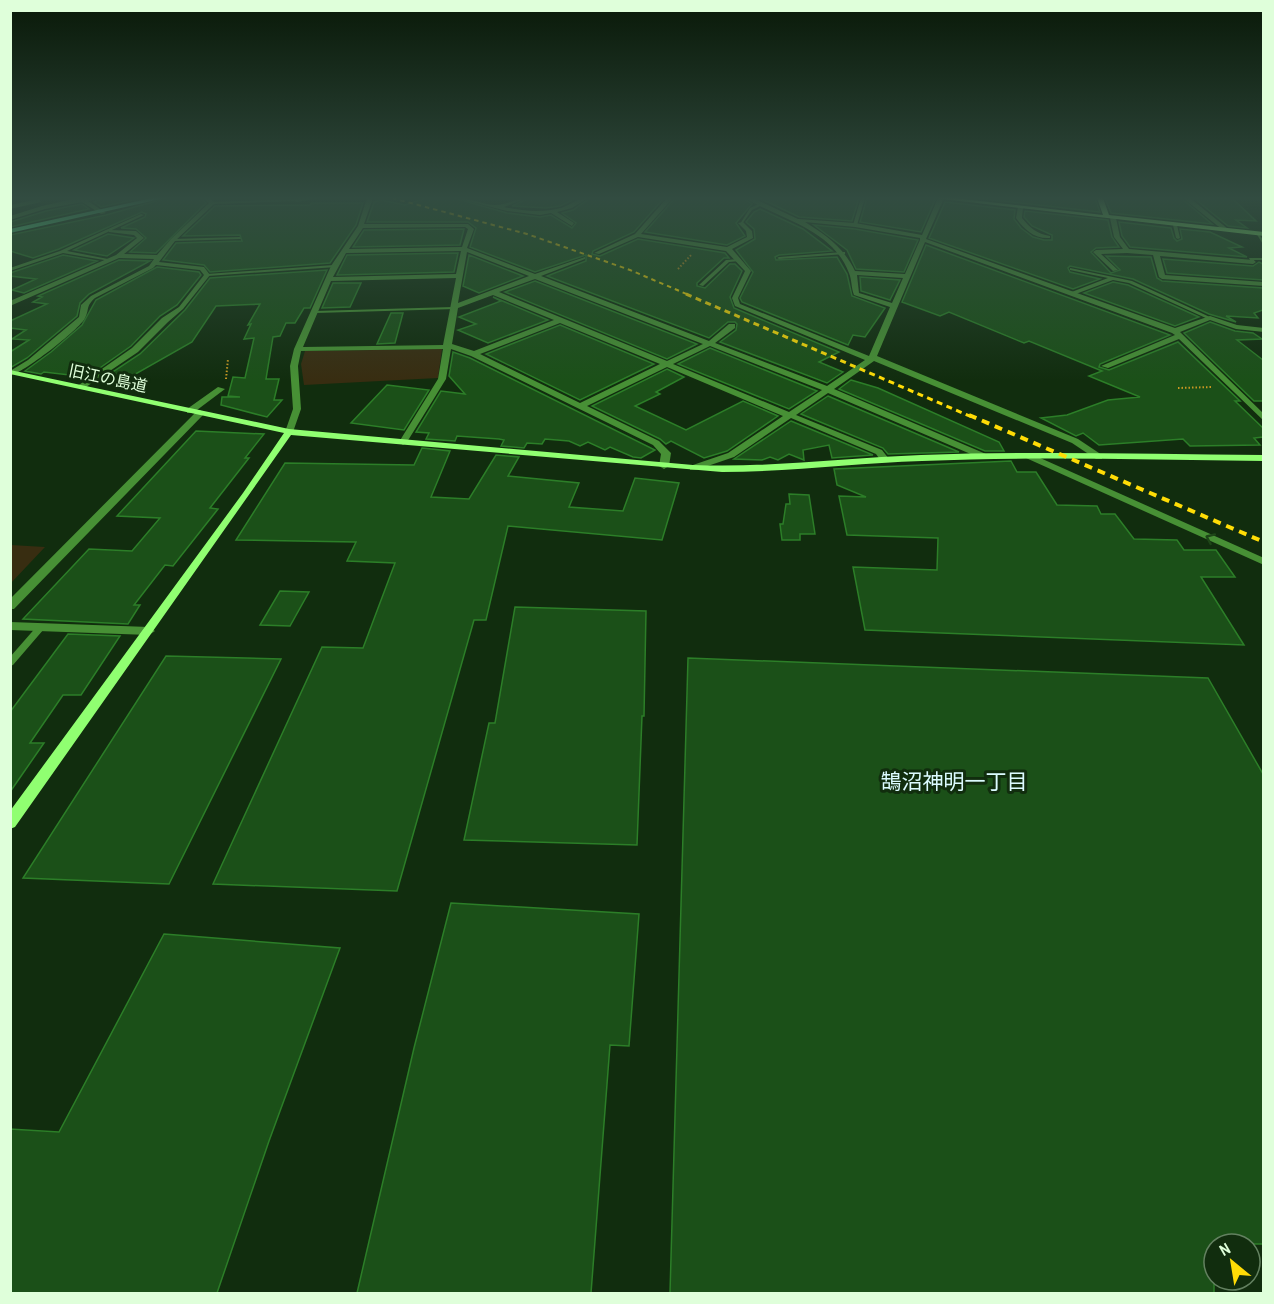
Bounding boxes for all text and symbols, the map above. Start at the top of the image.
street label: 旧江の島道 [67,359,149,397]
one-way arrow [1206,533,1217,545]
district label: 鵠沼神明一丁目 [881,767,1028,796]
north arrow [1202,1232,1262,1292]
text: N [1215,1237,1234,1261]

